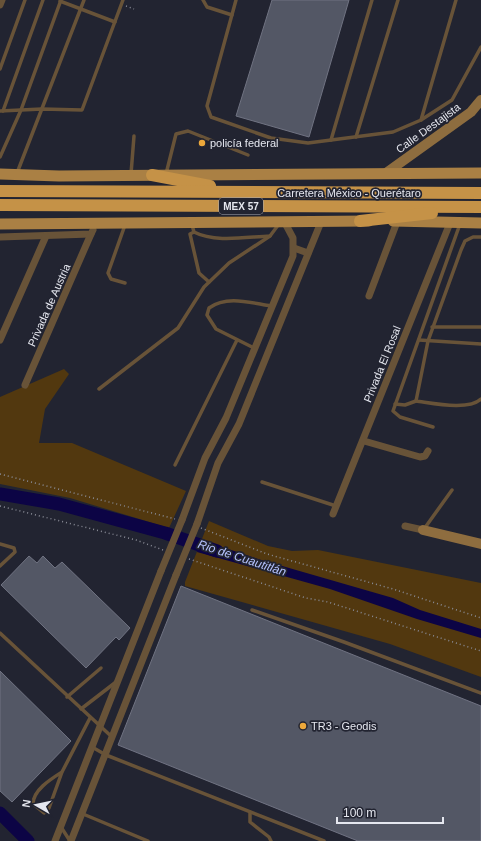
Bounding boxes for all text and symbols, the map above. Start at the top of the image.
street label: Calle Destajista [394,100,463,155]
place label: policía federal [210,137,279,149]
marker: policía federal [197,138,207,148]
street label: Carretera México - Querétaro [277,187,421,199]
road number: MEX 57 [219,198,263,214]
street label: Privada de Austria [25,261,73,348]
street label: Privada El Rosal [361,324,403,404]
water label: Rio de Cuautitlán [196,537,288,579]
place label: TR3 - Geodis [311,720,377,732]
marker: TR3 - Geodis [298,721,308,731]
north arrow [16,785,56,825]
text: N [20,799,33,808]
scale bar [337,799,443,825]
text: 100 m [343,806,376,820]

